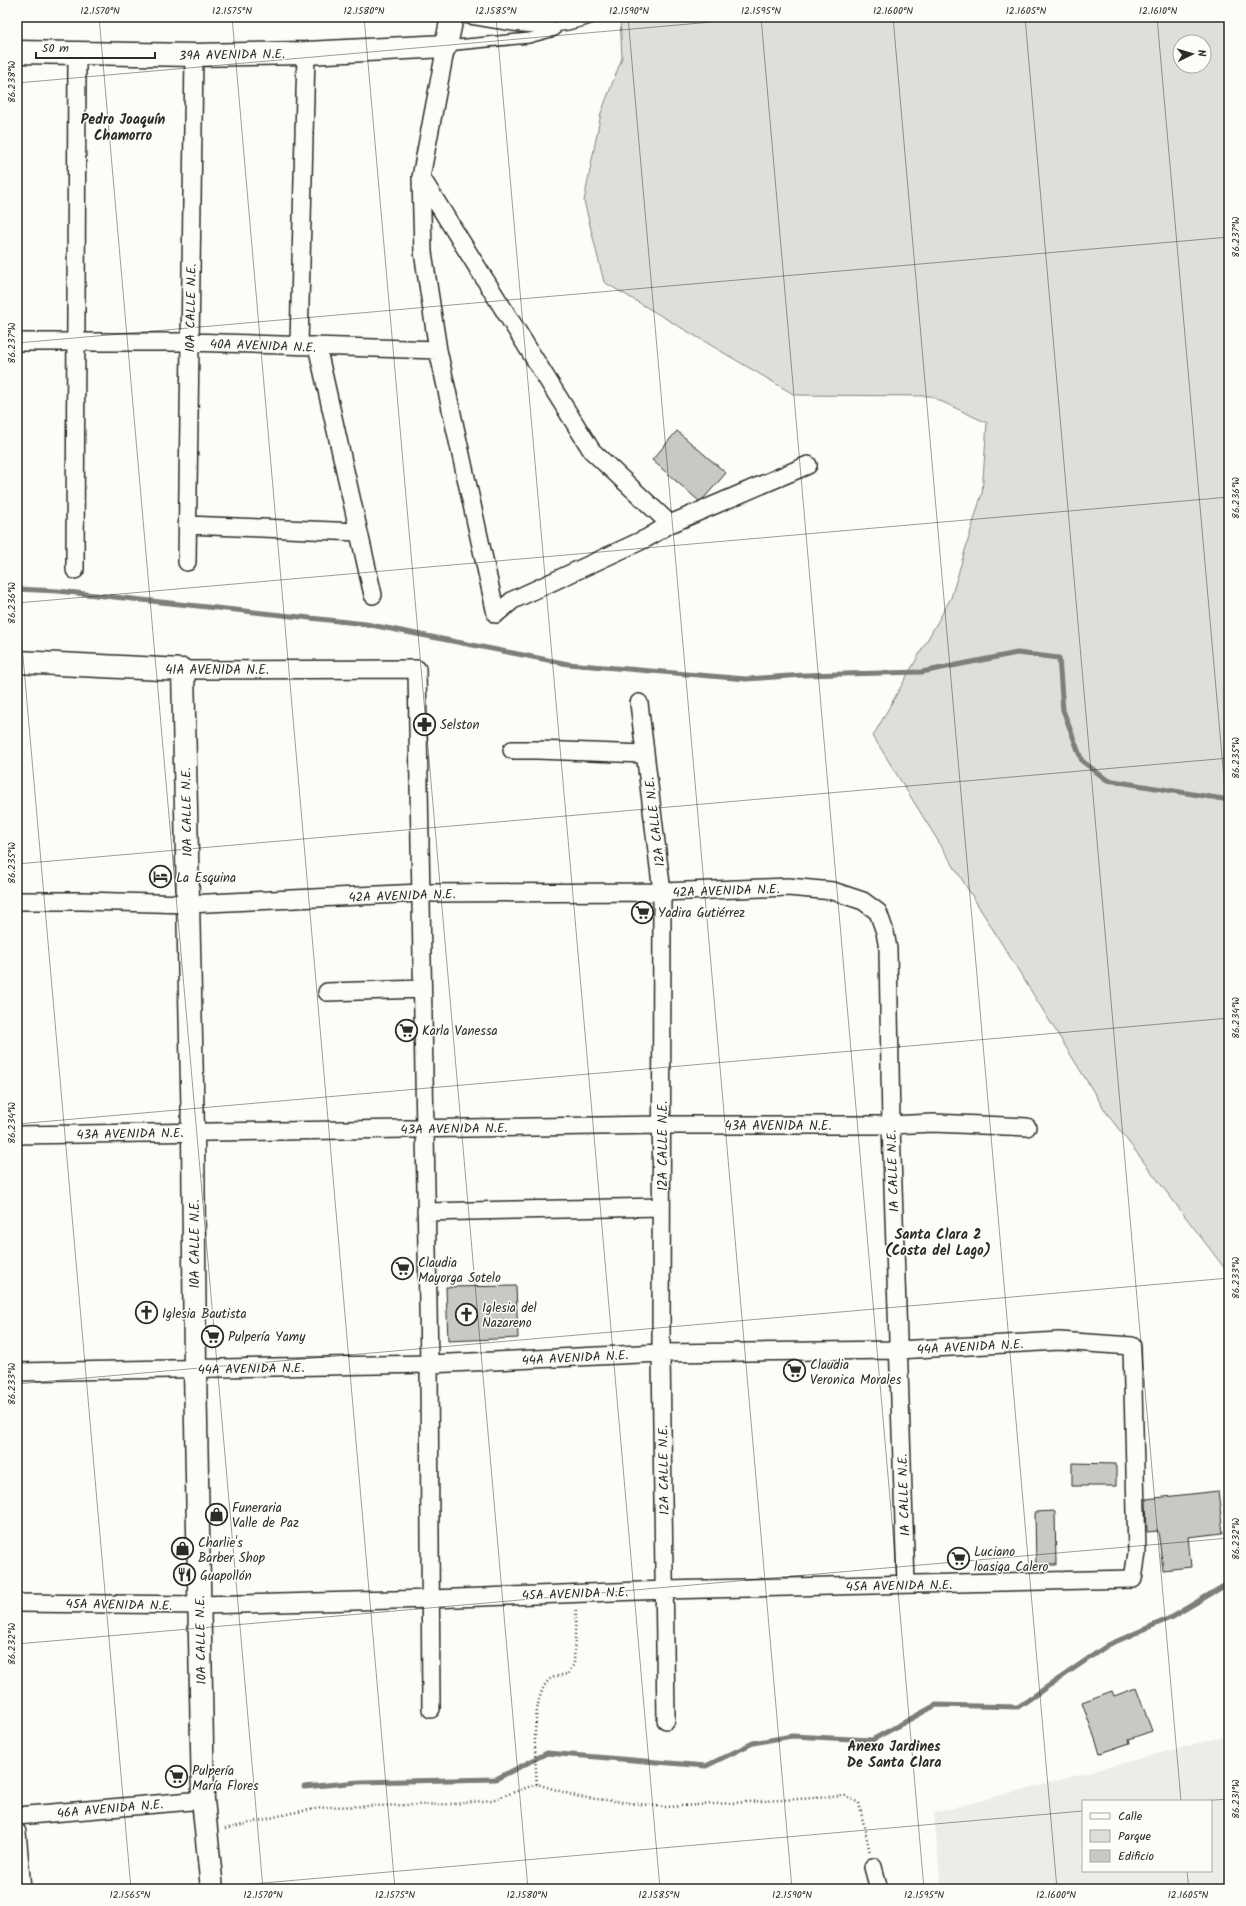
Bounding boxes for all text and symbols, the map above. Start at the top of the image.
text: 12.1570°N [80,3,120,19]
text: 12.1575°N [212,3,252,19]
text: 12.1580°N [343,3,385,19]
text: 12.1585°N [475,3,517,19]
text: 12.1590°N [609,3,649,19]
text: 12.1595°N [741,3,781,19]
text: 12.1600°N [873,3,913,19]
text: 12.1605°N [1006,3,1046,19]
text: 12.1610°N [1139,3,1177,19]
scale bar [36,34,155,60]
north arrow [1172,34,1212,74]
text: 50 m [42,39,69,58]
street label: 39A AVENIDA N.E. [179,44,285,67]
text: N [1192,49,1210,58]
text: 86.238°W [4,60,20,103]
district label: Pedro Joaquín Chamorro [81,109,166,147]
text: 86.237°W [1228,216,1244,258]
street label: 10A CALLE N.E. [180,263,203,353]
text: 86.237°W [4,322,20,364]
street label: 40A AVENIDA N.E. [210,334,316,359]
text: 86.236°W [1228,477,1244,519]
text: 86.236°W [4,582,20,624]
street label: 41A AVENIDA N.E. [165,660,269,681]
pharmacy icon: Selston [411,711,437,737]
place label: Selston [440,715,479,736]
text: 86.235°W [1228,737,1244,779]
street label: 10A CALLE N.E. [176,767,199,857]
street label: 12A CALLE N.E. [640,776,671,868]
text: 86.235°W [4,842,20,884]
hotel icon: La Esquina [148,864,174,890]
place label: La Esquina [176,868,236,889]
street label: 42A AVENIDA N.E. [672,879,780,904]
street label: 42A AVENIDA N.E. [348,884,456,909]
supermarket icon: Yadira Gutiérrez [629,899,655,925]
place label: Yadira Gutiérrez [658,903,745,924]
text: 86.234°W [1228,997,1244,1039]
supermarket icon: Karla Vanessa [393,1017,419,1043]
place label: Karla Vanessa [422,1021,498,1042]
street label: 12A CALLE N.E. [653,1101,674,1191]
text: 86.234°W [4,1102,20,1144]
street label: 43A AVENIDA N.E. [724,1116,832,1137]
street label: 43A AVENIDA N.E. [400,1118,508,1141]
street label: 43A AVENIDA N.E. [76,1123,184,1146]
street label: 1A CALLE N.E. [882,1129,905,1213]
street label: 10A CALLE N.E. [185,1200,206,1288]
district label: Santa Clara 2 (Costa del Lago) [885,1224,991,1262]
place label: Claudia Mayorga Sotelo [418,1253,501,1289]
supermarket icon: Claudia Mayorga Sotelo [390,1256,416,1282]
text: 86.233°W [1228,1257,1244,1299]
place label: Iglesia del Nazareno [482,1298,537,1334]
church icon: Iglesia Bautista [134,1300,160,1326]
church icon: Iglesia del Nazareno [453,1301,479,1327]
place label: Iglesia Bautista [162,1304,247,1325]
supermarket icon: Pulpería Yamy [200,1323,226,1349]
place label: Pulpería Yamy [228,1327,306,1348]
street label: 44A AVENIDA N.E. [916,1334,1024,1361]
street label: 44A AVENIDA N.E. [521,1345,629,1372]
place label: Claudia Veronica Morales [810,1355,902,1391]
street label: 44A AVENIDA N.E. [197,1358,305,1381]
supermarket icon: Claudia Veronica Morales [781,1358,807,1384]
text: 86.233°W [4,1363,20,1405]
street label: 12A CALLE N.E. [653,1425,676,1515]
street label: 1A CALLE N.E. [893,1453,916,1537]
place label: Funeraria Valle de Paz [232,1498,299,1534]
shop icon: Funeraria Valle de Paz [204,1501,230,1527]
text: 86.232°W [1228,1518,1244,1560]
place label: Charlie's Barber Shop [198,1533,266,1569]
shop icon: Charlie's Barber Shop [170,1536,196,1562]
place label: Luciano loasiga Calero [974,1542,1049,1578]
supermarket icon: Luciano loasiga Calero [945,1545,971,1571]
restaurant icon: Guapollón [171,1562,197,1588]
place label: Guapollón [200,1566,252,1587]
street label: 45A AVENIDA N.E. [846,1575,952,1598]
street label: 45A AVENIDA N.E. [521,1582,629,1607]
street label: 45A AVENIDA N.E. [66,1594,172,1617]
street label: 10A CALLE N.E. [190,1595,213,1685]
text: 86.232°W [4,1623,20,1665]
district label: Anexo Jardines De Santa Clara [847,1736,941,1774]
place label: Pulpería María Flores [192,1761,259,1797]
supermarket icon: Pulpería María Flores [164,1764,190,1790]
text: 86.231°W [1228,1779,1244,1819]
street label: 46A AVENIDA N.E. [56,1794,164,1825]
legend [1082,1800,1212,1872]
text: Calle [1118,1807,1143,1826]
text: Parque [1118,1827,1152,1846]
text: Edificio [1118,1847,1154,1866]
text: 12.1565°N [110,1887,151,1903]
text: 12.1570°N [243,1887,283,1903]
text: 12.1575°N [375,1887,415,1903]
text: 12.1580°N [506,1887,548,1903]
text: 12.1585°N [638,1887,680,1903]
text: 12.1590°N [772,1887,812,1903]
text: 12.1595°N [904,1887,944,1903]
text: 12.1600°N [1036,1887,1076,1903]
text: 12.1605°N [1168,1887,1208,1903]

